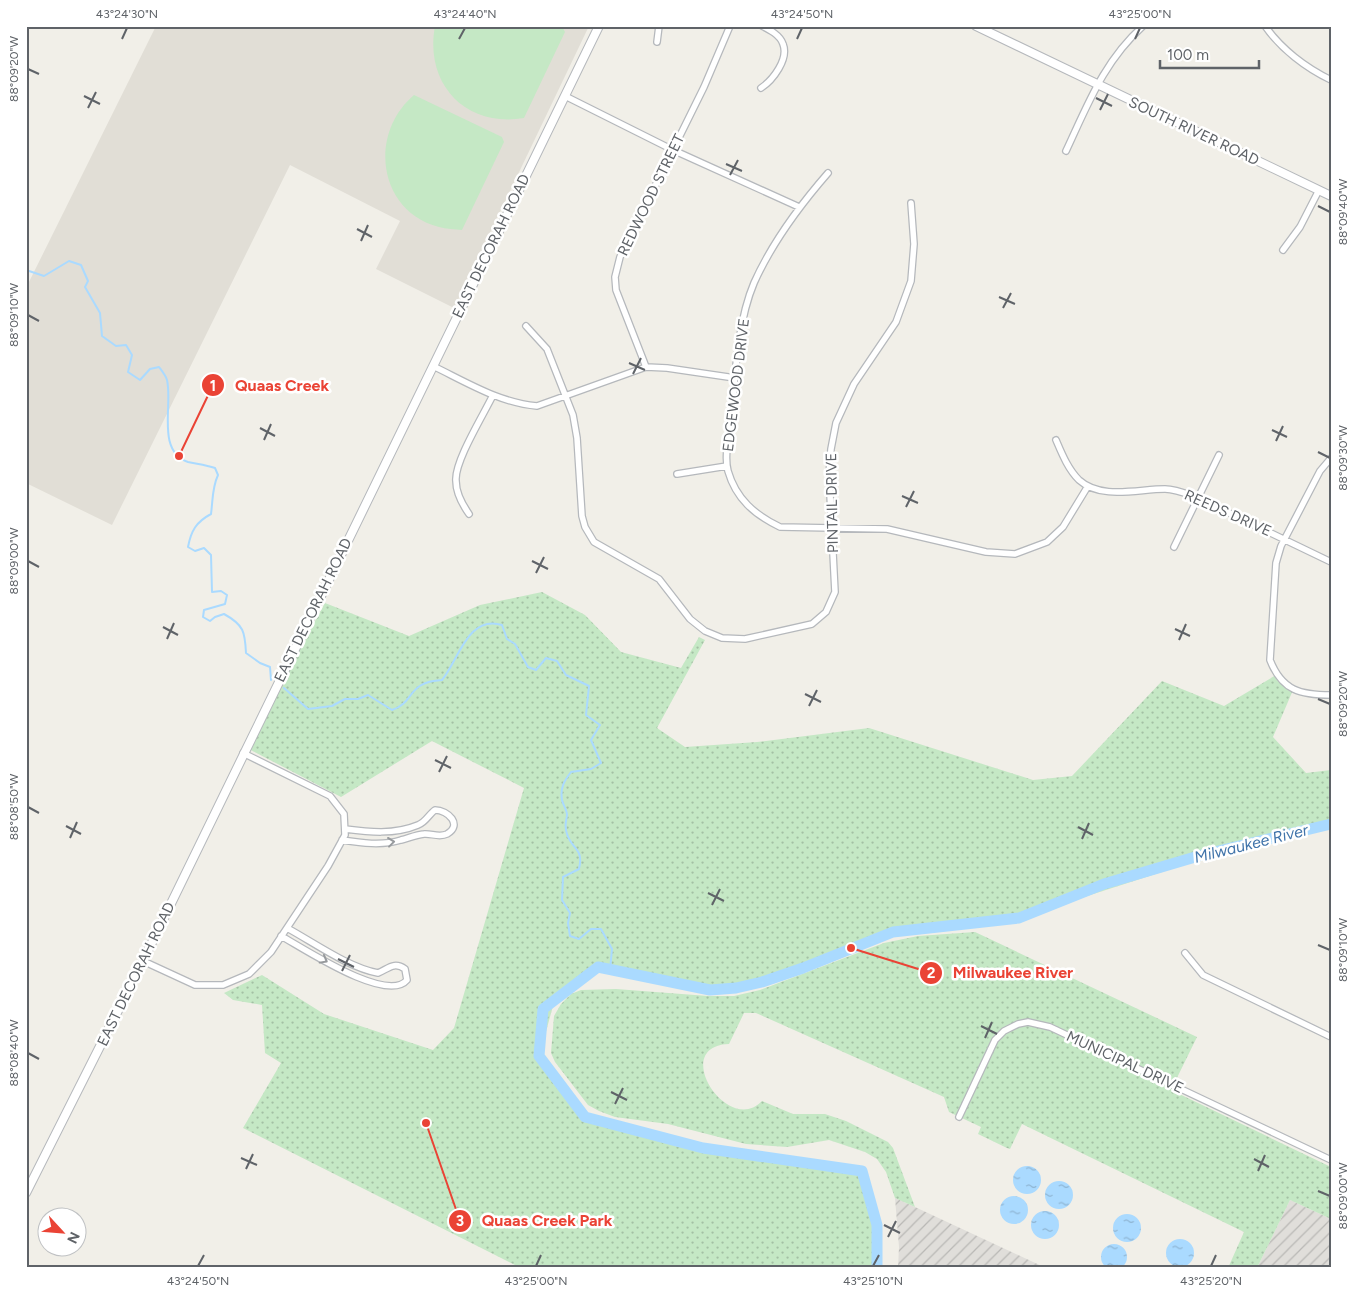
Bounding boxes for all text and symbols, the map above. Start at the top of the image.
text: 43°24'30"N [96,7,158,21]
text: 43°24'40"N [433,7,497,21]
text: 43°24'50"N [771,7,833,21]
text: 43°25'00"N [1109,7,1171,21]
text: 88°09'20"W [7,36,21,102]
scale bar [1160,38,1258,70]
text: 100 m [1167,46,1209,64]
street label: SOUTH RIVER ROAD [1126,93,1262,169]
street label: REDWOOD STREET [614,131,689,259]
street label: EAST DECORAH ROAD [448,171,534,321]
text: 88°09'40"W [1336,178,1350,245]
text: 88°09'10"W [7,282,21,347]
street label: EDGEWOOD DRIVE [719,317,753,453]
callout: Quaas Creek [200,370,339,401]
text: Quaas Creek [235,376,329,395]
text: 1 [210,377,216,395]
text: 88°09'30"W [1336,425,1350,491]
street label: PINTAIL DRIVE [822,453,842,553]
street label: REEDS DRIVE [1182,486,1274,540]
text: 88°09'00"W [7,527,21,594]
street label: EAST DECORAH ROAD [270,535,356,685]
text: 88°09'20"W [1336,671,1350,737]
text: 88°08'50"W [7,773,21,840]
water label: Milwaukee River [1192,820,1311,867]
one-way arrow [387,837,395,848]
street label: EAST DECORAH ROAD [93,899,179,1049]
text: 88°09'10"W [1336,917,1350,982]
one-way arrow [318,953,327,963]
callout: Milwaukee River [918,957,1083,988]
text: Milwaukee River [953,963,1073,982]
text: 2 [927,964,936,982]
text: 88°08'40"W [7,1019,21,1087]
street label: MUNICIPAL DRIVE [1064,1027,1186,1097]
text: 88°09'00"W [1336,1162,1350,1229]
callout: Quaas Creek Park [447,1205,623,1236]
north arrow [38,1206,88,1256]
text: Quaas Creek Park [482,1211,613,1230]
text: 3 [456,1212,464,1230]
text: N [63,1229,83,1246]
text: 43°24'50"N [167,1274,229,1288]
text: 43°25'00"N [505,1274,567,1288]
text: 43°25'10"N [843,1274,903,1288]
text: 43°25'20"N [1180,1274,1242,1288]

